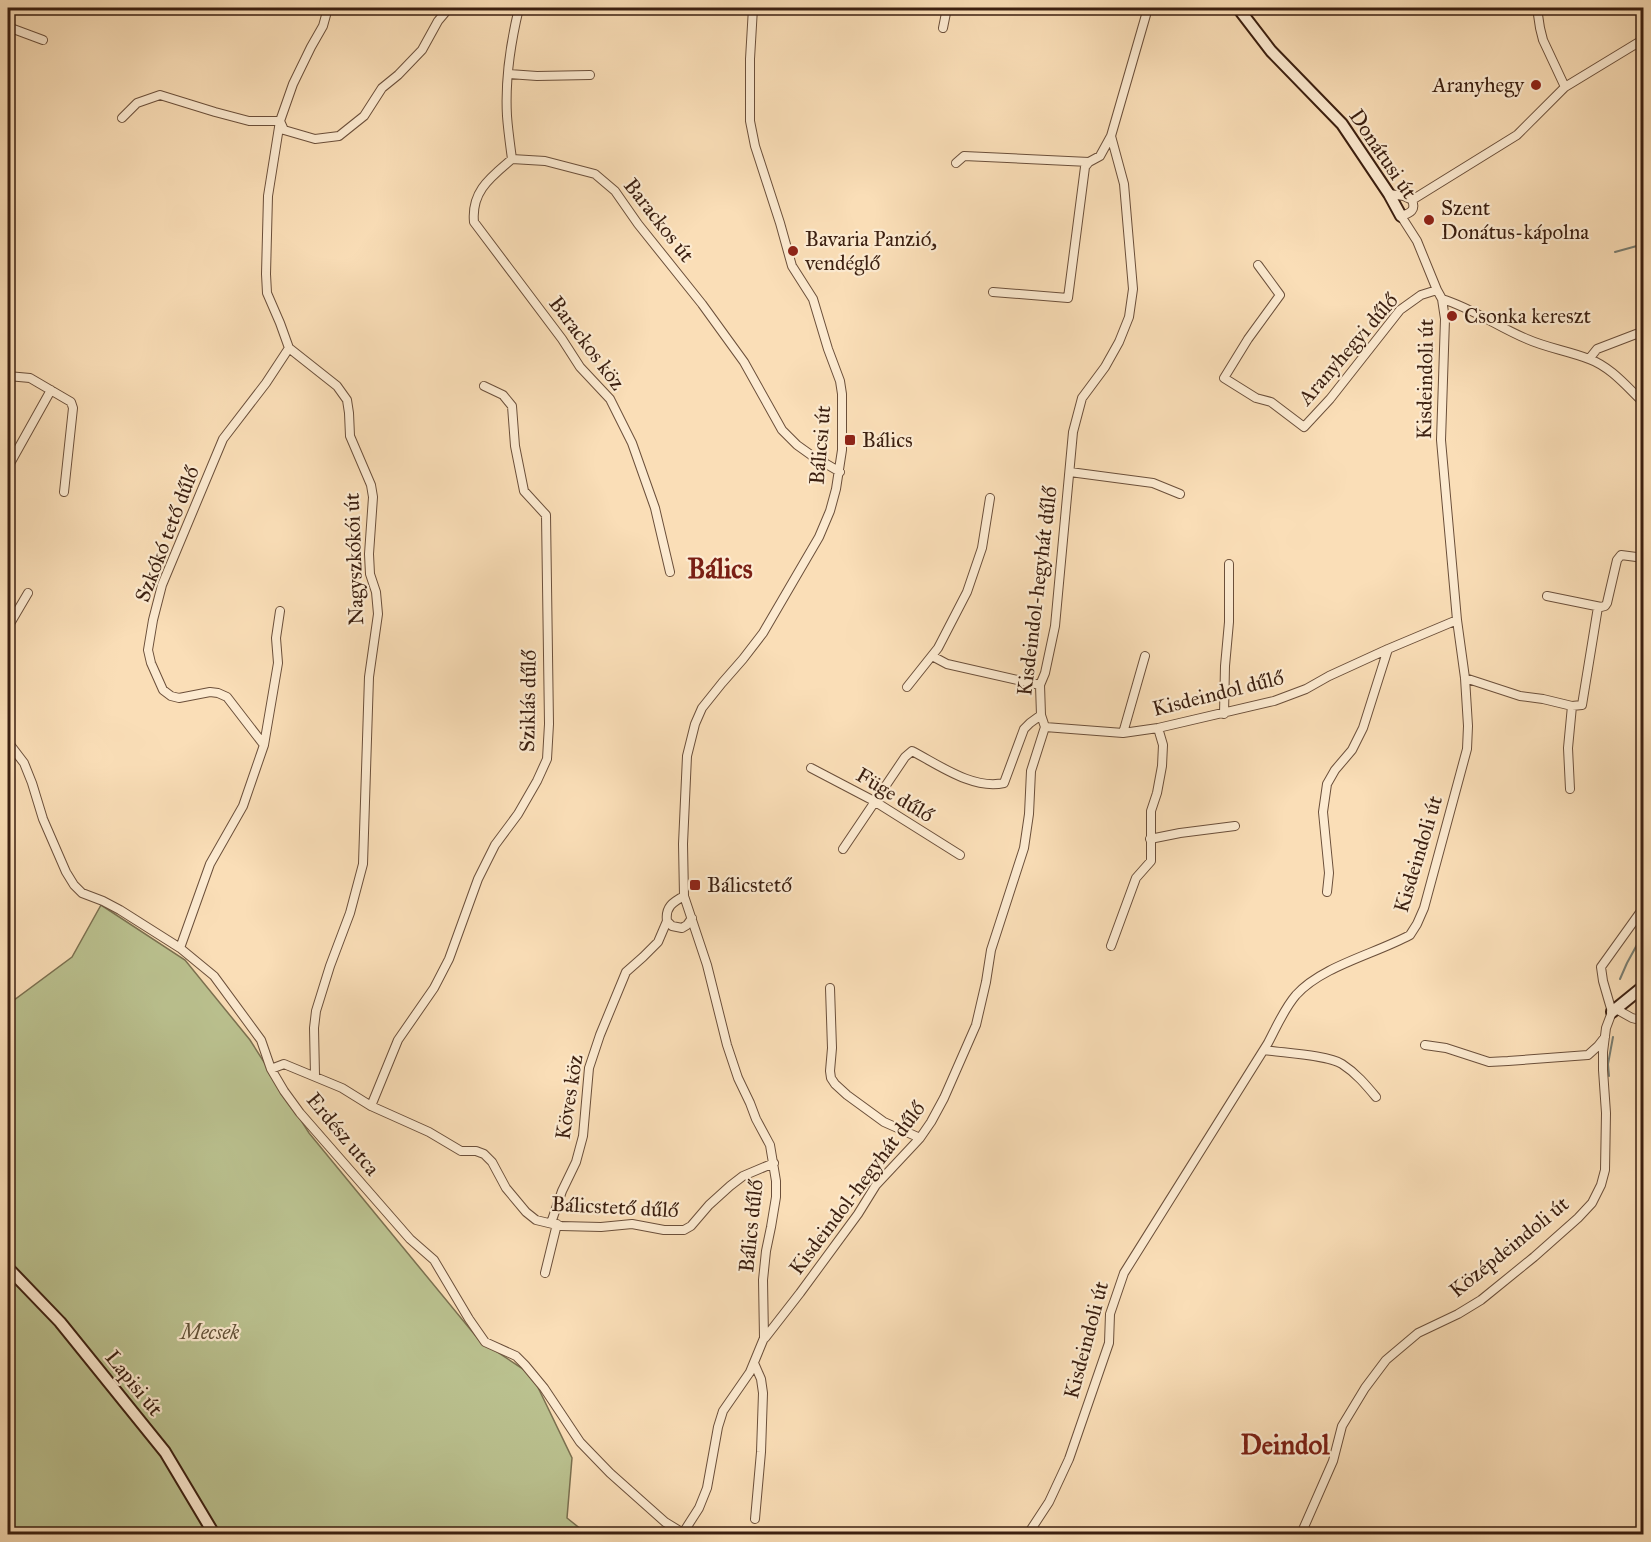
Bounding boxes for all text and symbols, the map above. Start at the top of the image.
place label: Aranyhegy [1431,72,1525,98]
marker: Aranyhegy [1529,78,1543,92]
street label: Donátusi út [1343,104,1423,204]
street label: Barackos út [618,173,700,268]
place label: Szent Donátus-kápolna [1441,195,1589,245]
marker: Szent Donátus-kápolna [1422,213,1436,227]
place label: Bavaria Panzió, vendéglő [804,226,937,276]
marker: Bavaria Panzió, vendéglő [786,244,800,258]
street label: Aranyhegyi dűlő [1292,287,1404,411]
street label: Barackos köz [543,291,631,395]
place label: Csonka kereszt [1464,303,1591,329]
marker: Csonka kereszt [1445,309,1459,323]
street label: Kisdeindoli út [1411,318,1439,439]
street label: Bálicsi út [804,404,836,486]
place label: Bálics [862,427,913,453]
marker: Bálics [843,433,857,447]
street label: Szkókó tető dűlő [129,462,205,606]
street label: Kisdeindol-hegyhát dűlő [1011,485,1063,697]
street label: Nagyszkókói út [339,492,369,626]
district label: Bálics [687,552,753,585]
street label: Sziklás dűlő [514,649,542,752]
street label: Kisdeindol dűlő [1150,664,1287,722]
street label: Füge dűlő [851,762,939,828]
street label: Kisdeindoli út [1388,792,1448,915]
place label: Bálicstető [707,872,792,898]
marker: Bálicstető [688,878,702,892]
street label: Köves köz [549,1052,589,1141]
street label: Erdész utca [301,1087,385,1181]
street label: Kisdeindol-hegyhát dűlő [783,1096,931,1280]
street label: Bálics dűlő [733,1178,769,1274]
street label: Középdeindoli út [1444,1190,1575,1303]
street label: Bálicstető dűlő [551,1191,680,1223]
street label: Kisdeindoli út [1058,1278,1114,1402]
park label: Mecsek [179,1319,240,1345]
street label: Lapisi út [100,1345,169,1422]
district label: Deindol [1240,1428,1330,1461]

